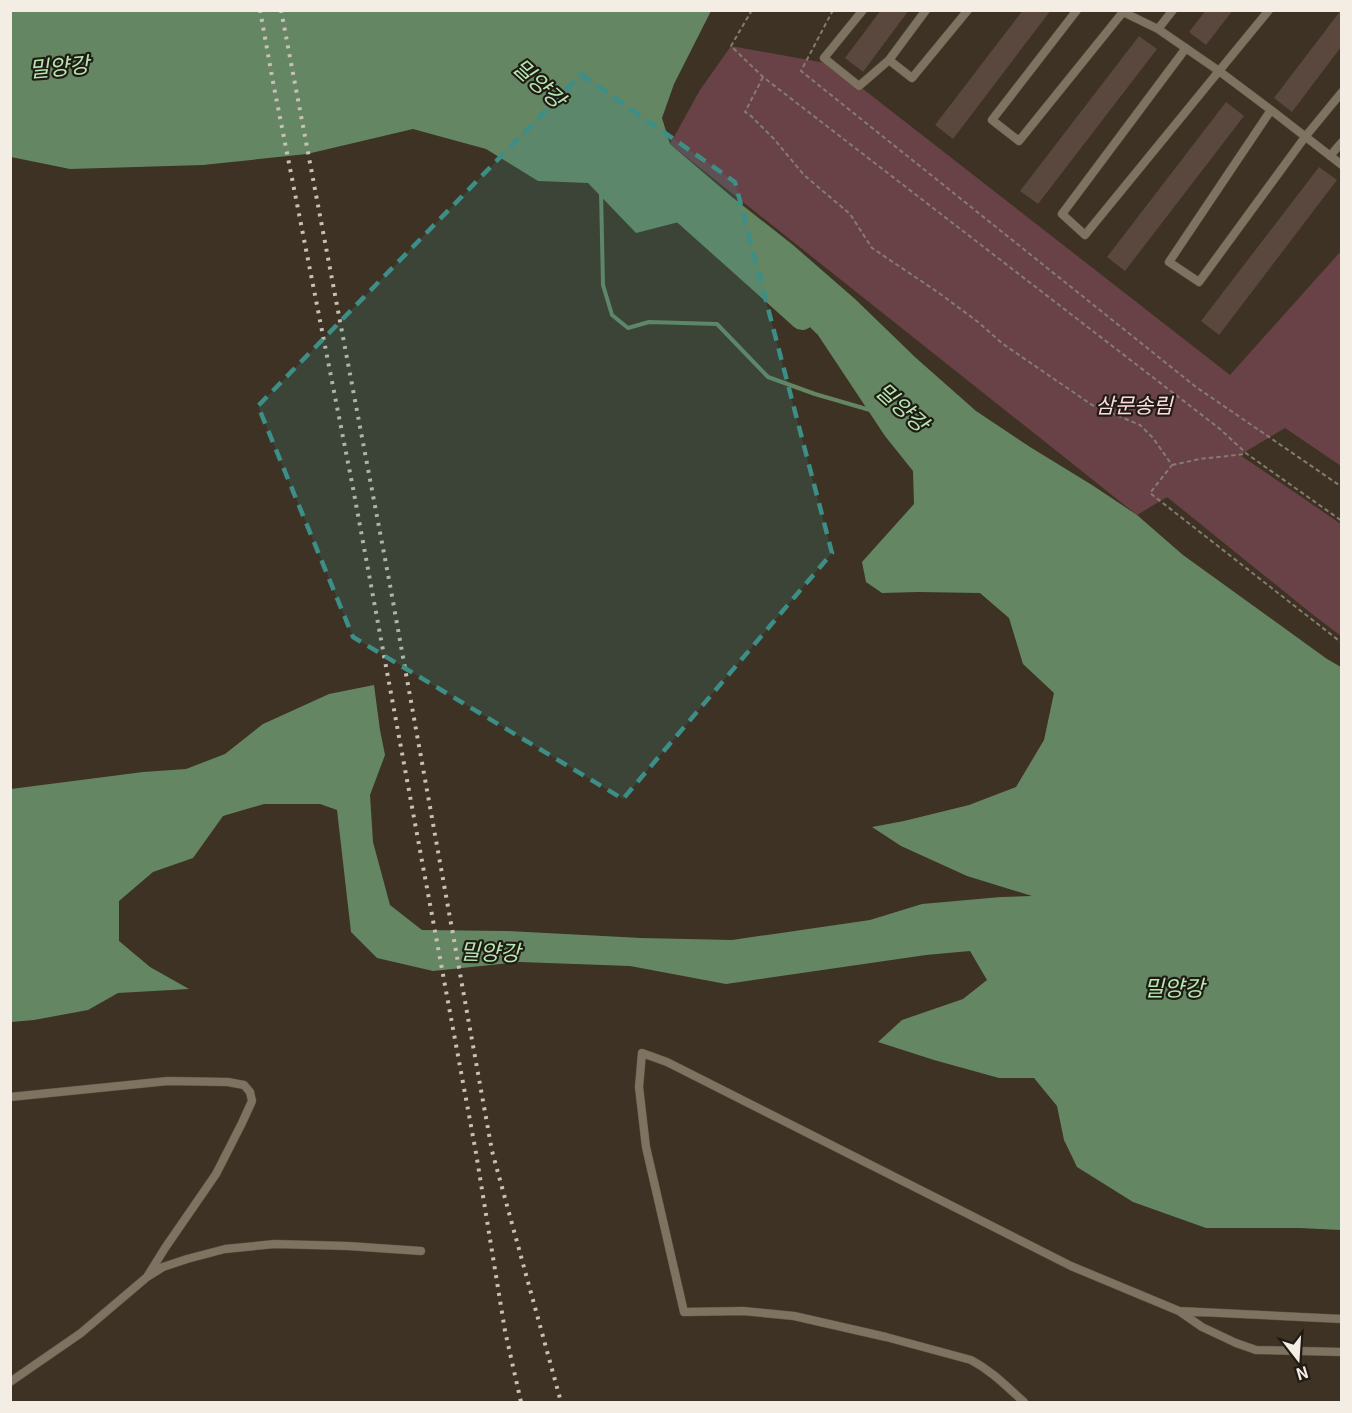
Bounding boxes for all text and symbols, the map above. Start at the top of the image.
water label: 밀양강 [27,46,93,84]
water label: 밀양강 [507,49,576,116]
water label: 밀양강 [870,373,939,440]
park label: 삼문송림 [1095,389,1174,419]
water label: 밀양강 [459,933,524,967]
water label: 밀양강 [1144,970,1207,1002]
north arrow [1268,1329,1328,1389]
text: N [1293,1361,1312,1388]

